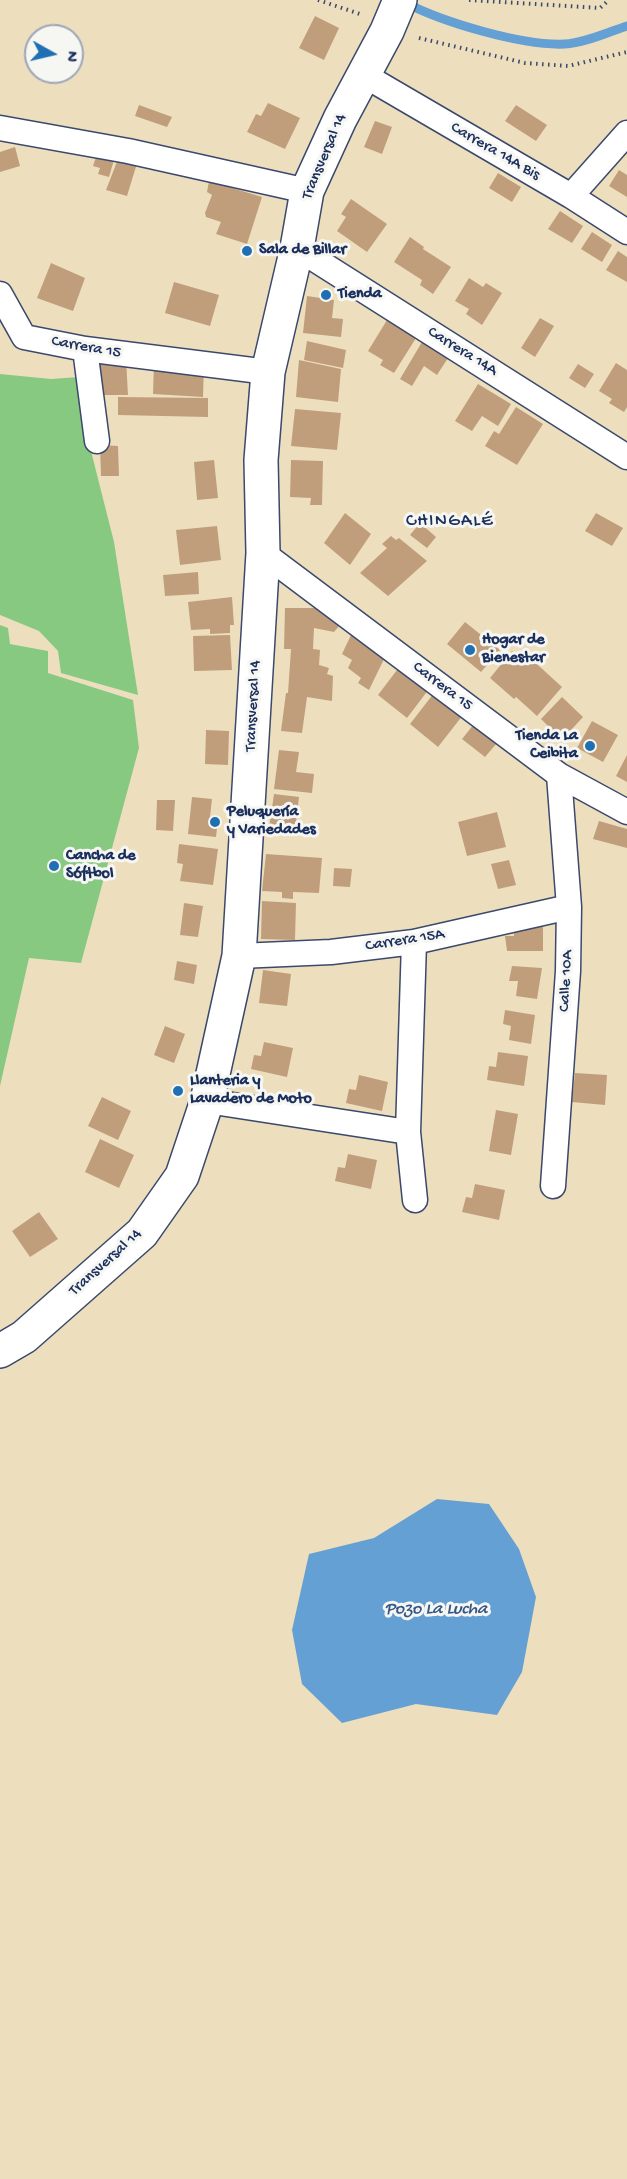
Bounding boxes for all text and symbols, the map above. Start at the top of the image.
north arrow [24,24,84,84]
text: N [60,50,80,63]
street label: Transversal 14 [298,111,352,203]
street label: Carrera 14A Bis [447,119,543,185]
place label: Sala de Billar [259,241,346,261]
marker: Sala de Billar [240,244,254,258]
place label: Tienda [338,285,382,305]
marker: Tienda [319,288,333,302]
street label: Carrera 14A [423,323,501,381]
street label: Carrera 15 [50,332,122,364]
district label: CHINGALÉ [406,511,494,533]
place label: Hogar de Bienestar [482,631,545,669]
marker: Hogar de Bienestar [463,643,477,657]
street label: Carrera 15 [408,658,476,716]
street label: Transversal 14 [242,660,266,752]
place label: Tienda La Ceibita [516,727,578,765]
marker: Tienda La Ceibita [583,739,597,753]
place label: Peluquería y Variedades [227,803,316,841]
marker: Peluquería y Variedades [208,815,222,829]
place label: Cancha de Sóftbol [66,847,135,885]
marker: Cancha de Sóftbol [47,859,61,873]
street label: Carrera 15A [364,925,446,957]
street label: Calle 10A [556,950,578,1012]
place label: Llanteria y Lavadero de Moto [190,1072,312,1110]
marker: Llanteria y Lavadero de Moto [171,1084,185,1098]
street label: Transversal 14 [66,1225,146,1301]
water label: Pozo La Lucha [385,1599,487,1621]

